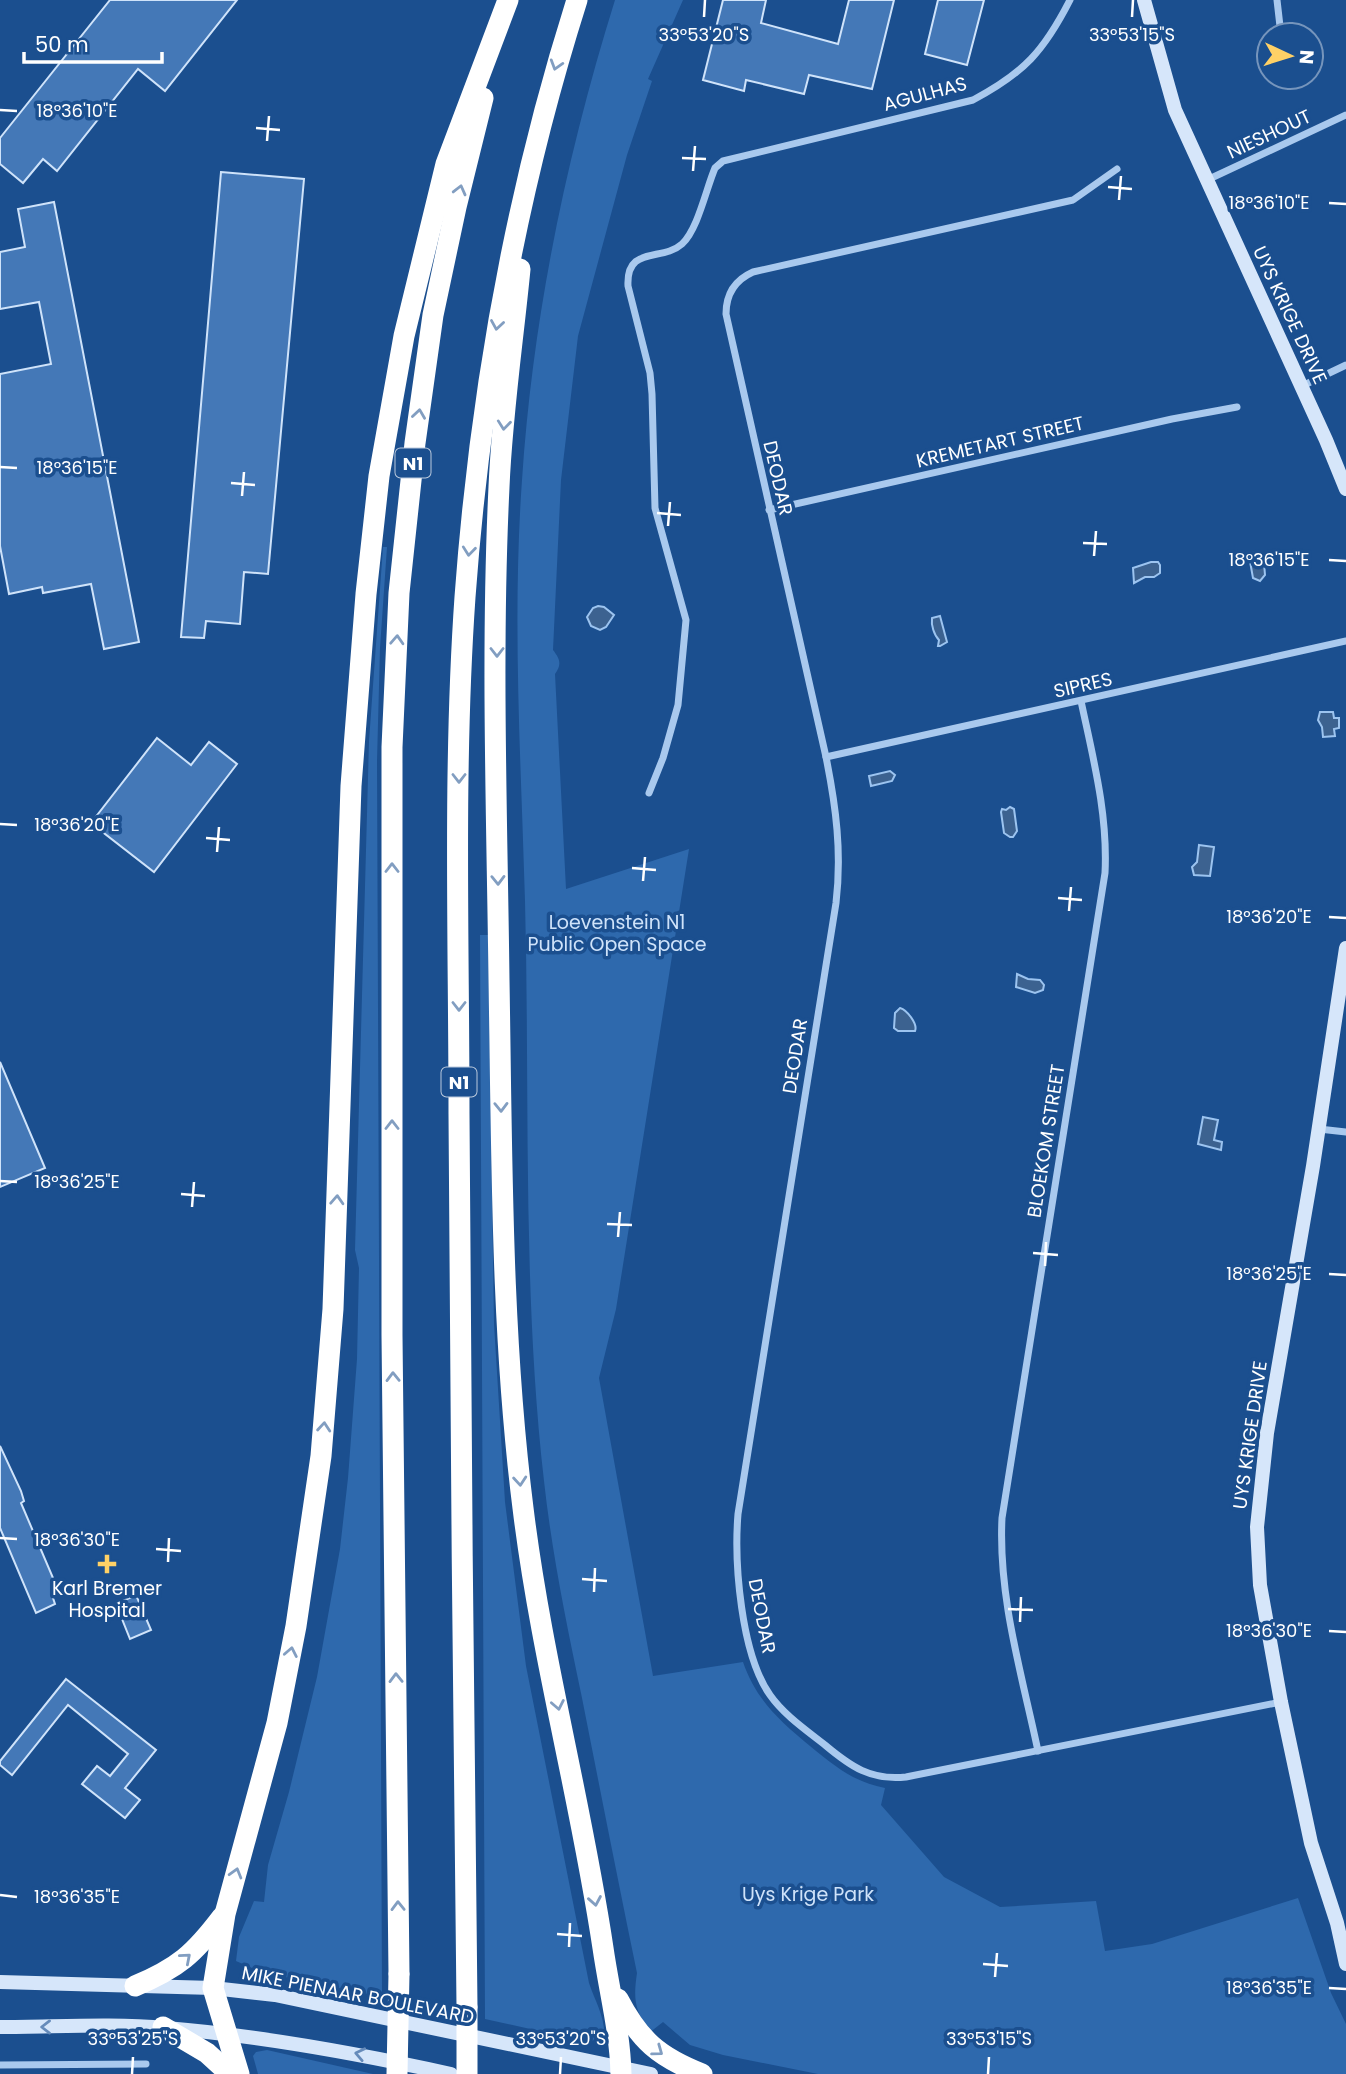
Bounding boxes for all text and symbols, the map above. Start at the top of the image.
scale bar [24,21,163,65]
north arrow [1255,21,1325,91]
text: 33°53'20"S [659,22,749,47]
text: 33°53'15"S [1089,22,1175,47]
text: 50 m [35,30,89,59]
text: N [1292,49,1320,65]
one-way arrow [550,59,565,71]
street label: AGULHAS [880,70,970,118]
text: 18°36'10"E [37,98,117,123]
street label: NIESHOUT [1222,103,1316,165]
one-way arrow [452,184,466,196]
text: 18°36'10"E [1229,190,1309,215]
street label: UYS KRIGE DRIVE [1246,241,1334,389]
one-way arrow [490,319,505,331]
one-way arrow [412,408,427,420]
street label: KREMETART STREET [913,410,1087,474]
one-way arrow [497,419,512,431]
street label: DEODAR [756,438,800,518]
road number: N1 [396,448,430,477]
text: 18°36'15"E [37,455,117,480]
one-way arrow [462,545,477,557]
text: 18°36'15"E [1229,547,1309,572]
one-way arrow [390,634,405,645]
one-way arrow [489,648,505,658]
street label: SIPRES [1051,665,1115,705]
one-way arrow [451,773,466,784]
text: 18°36'20"E [34,812,120,837]
one-way arrow [384,862,400,872]
one-way arrow [490,875,506,886]
text: 18°36'20"E [1226,904,1312,929]
park label: Loevenstein N1 Public Open Space [528,909,706,958]
one-way arrow [451,1001,467,1011]
street label: DEODAR [776,1016,814,1096]
street label: BLOEKOM STREET [1021,1062,1071,1220]
road number: N1 [442,1068,476,1097]
one-way arrow [493,1103,509,1113]
one-way arrow [384,1120,400,1130]
text: 18°36'25"E [34,1169,120,1194]
one-way arrow [329,1194,344,1205]
text: 18°36'25"E [1226,1261,1312,1286]
street label: UYS KRIGE DRIVE [1226,1359,1274,1511]
one-way arrow [385,1372,400,1383]
one-way arrow [316,1421,331,1432]
one-way arrow [512,1476,527,1487]
text: 18°36'30"E [34,1527,120,1552]
marker: Karl Bremer Hospital [97,1554,117,1574]
place label: Karl Bremer Hospital [52,1575,162,1624]
street label: DEODAR [742,1576,782,1656]
text: 18°36'30"E [1226,1618,1312,1643]
one-way arrow [283,1646,298,1658]
one-way arrow [388,1673,404,1683]
one-way arrow [550,1699,565,1711]
one-way arrow [228,1867,242,1879]
park label: Uys Krige Park [742,1881,874,1908]
text: 18°36'35"E [34,1884,120,1909]
one-way arrow [587,1895,602,1907]
one-way arrow [390,1900,406,1911]
one-way arrow [178,1954,191,1966]
street label: MIKE PIENAAR BOULEVARD [239,1959,477,2031]
text: 18°36'35"E [1226,1975,1312,2000]
one-way arrow [40,2019,51,2035]
text: 33°53'25"S [88,2026,178,2051]
text: 33°53'20"S [516,2026,606,2051]
text: 33°53'15"S [946,2026,1032,2051]
one-way arrow [650,2043,663,2055]
one-way arrow [354,2048,366,2063]

